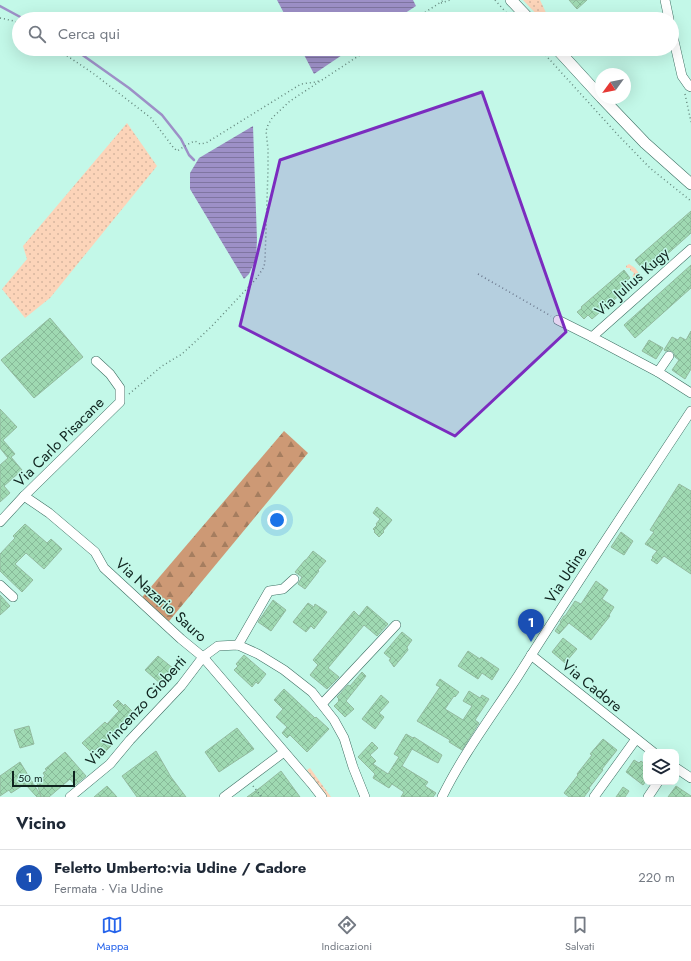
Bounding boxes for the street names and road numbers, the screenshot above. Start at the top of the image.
street label: Via Julius Kugy [590,242,675,322]
street label: Via Carlo Pisacane [9,392,109,492]
street label: Via Udine [540,542,593,607]
street label: Via Nazario Sauro [110,553,212,647]
street label: Via Vincenzo Gioberti [80,651,192,771]
street label: Via Cadore [557,655,627,718]

